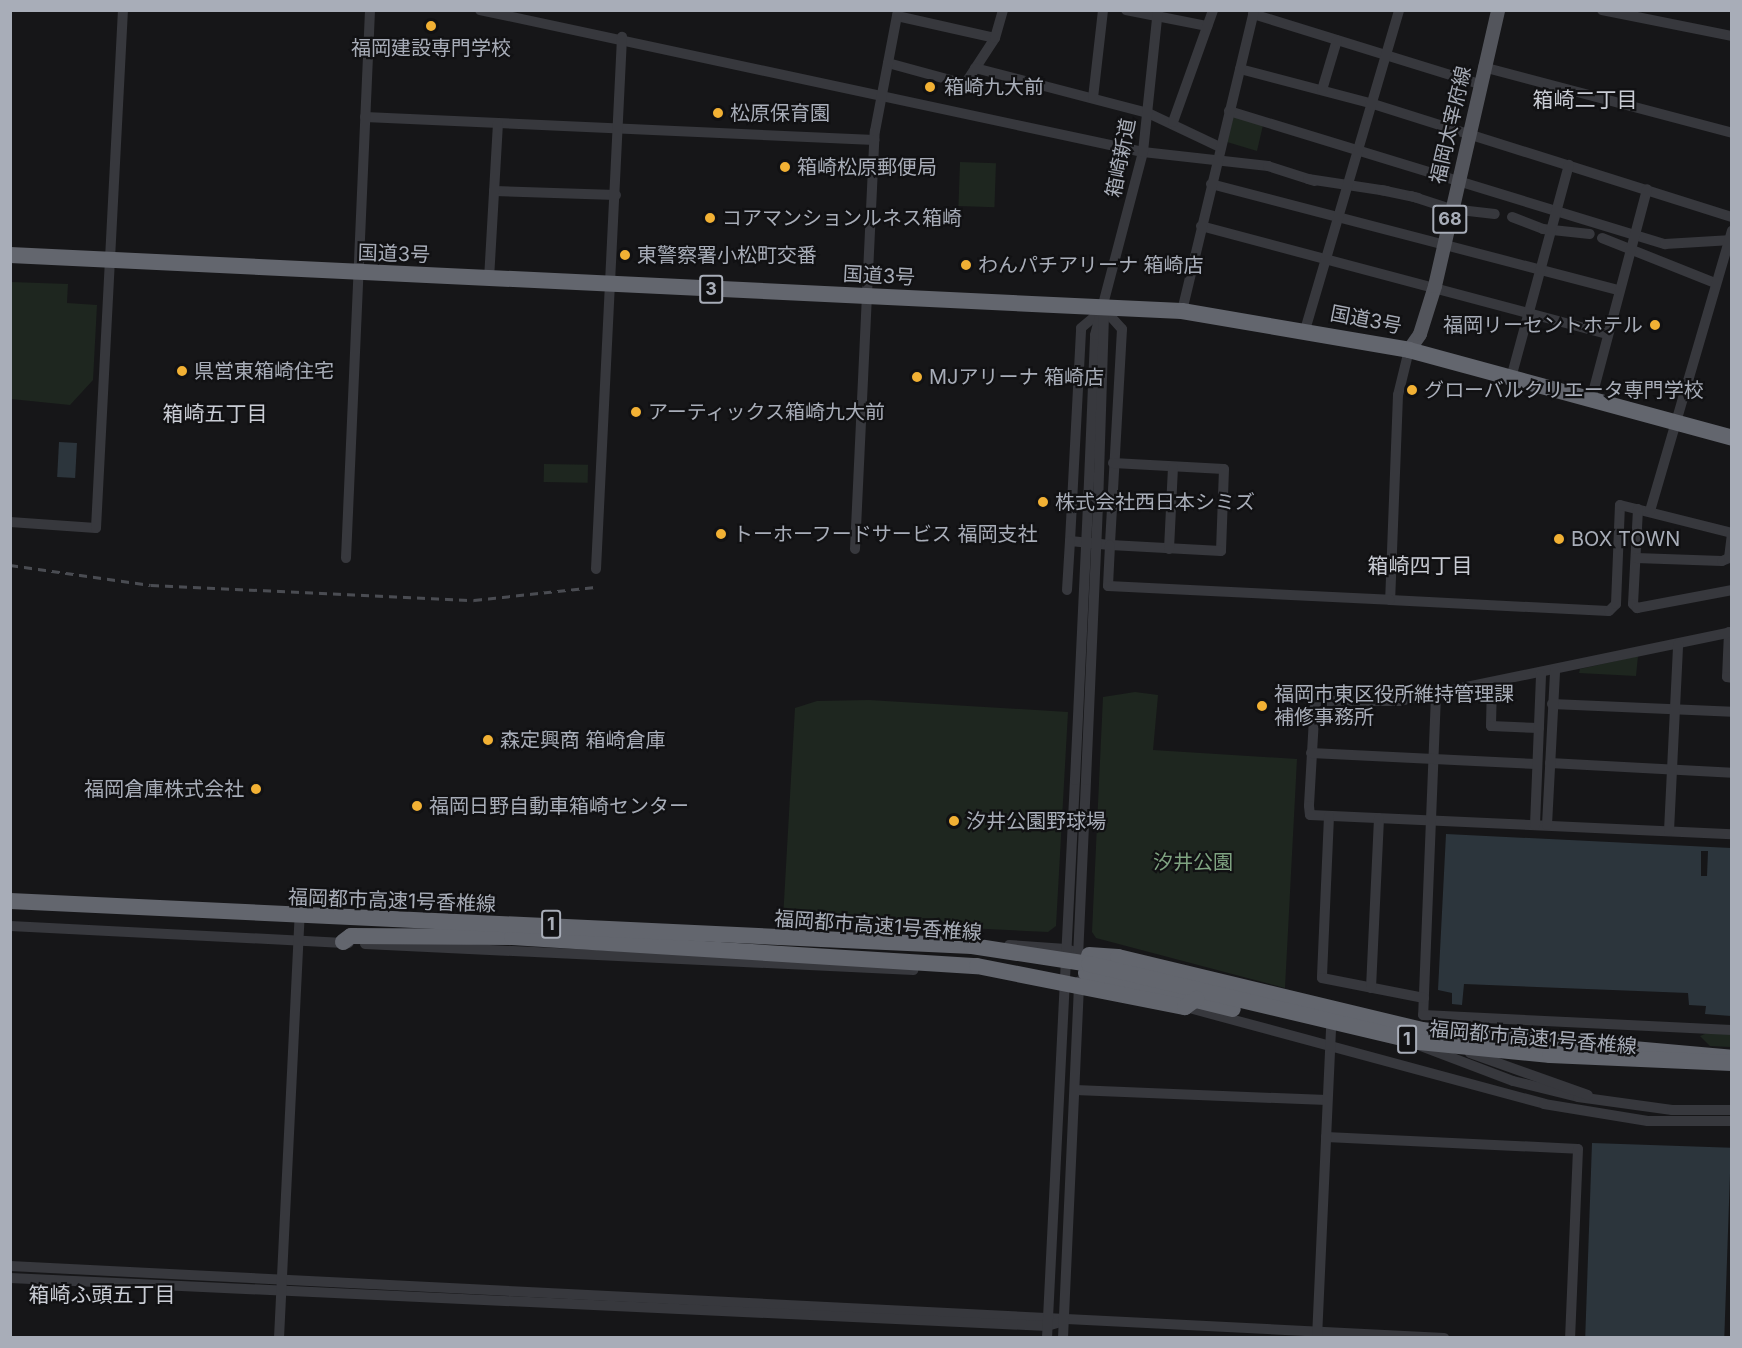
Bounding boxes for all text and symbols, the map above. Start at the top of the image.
marker: 福岡建設専門学校 [424,19,438,33]
place label: 福岡建設専門学校 [351,36,511,60]
street label: 福岡太宰府線 [1426,64,1476,186]
place label: 箱崎九大前 [944,75,1044,99]
marker: 箱崎九大前 [921,78,939,96]
district label: 箱崎二丁目 [1533,87,1637,113]
place label: 松原保育園 [730,101,830,125]
marker: 松原保育園 [711,106,725,120]
street label: 箱崎新道 [1102,116,1140,200]
place label: 箱崎松原郵便局 [797,155,937,179]
marker: 箱崎松原郵便局 [778,160,792,174]
road number: 68 [1432,204,1468,234]
place label: コアマンションルネス箱崎 [722,206,962,230]
marker: コアマンションルネス箱崎 [703,211,717,225]
street label: 国道3号 [357,241,431,267]
place label: 東警察署小松町交番 [637,243,817,267]
marker: 東警察署小松町交番 [618,248,632,262]
place label: わんパチアリーナ 箱崎店 [978,253,1204,277]
marker: わんパチアリーナ 箱崎店 [959,258,973,272]
street label: 国道3号 [842,262,916,290]
road number: 3 [699,274,723,304]
street label: 国道3号 [1328,301,1404,339]
place label: 福岡リーセントホテル [1443,313,1643,337]
marker: 福岡リーセントホテル [1648,318,1662,332]
place label: 県営東箱崎住宅 [194,359,334,383]
marker: 県営東箱崎住宅 [175,364,189,378]
place label: MJアリーナ 箱崎店 [929,365,1104,389]
marker: MJアリーナ 箱崎店 [910,370,924,384]
place label: グローバルクリエータ専門学校 [1424,378,1704,402]
marker: グローバルクリエータ専門学校 [1405,383,1419,397]
place label: アーティックス箱崎九大前 [648,400,887,424]
district label: 箱崎五丁目 [163,401,267,427]
marker: アーティックス箱崎九大前 [629,405,643,419]
place label: 株式会社西日本シミズ [1055,490,1255,514]
marker: 株式会社西日本シミズ [1036,495,1050,509]
place label: トーホーフードサービス 福岡支社 [733,522,1039,546]
marker: トーホーフードサービス 福岡支社 [714,527,728,541]
place label: BOX TOWN [1571,527,1680,551]
marker: BOX TOWN [1552,532,1566,546]
district label: 箱崎四丁目 [1368,553,1472,579]
place label: 福岡市東区役所維持管理課 補修事務所 [1274,682,1514,729]
marker: 福岡市東区役所維持管理課 補修事務所 [1255,699,1269,713]
place label: 森定興商 箱崎倉庫 [500,728,666,752]
marker: 森定興商 箱崎倉庫 [481,733,495,747]
place label: 福岡倉庫株式会社 [84,777,244,801]
marker: 福岡倉庫株式会社 [249,782,263,796]
place label: 福岡日野自動車箱崎センター [429,794,689,818]
marker: 福岡日野自動車箱崎センター [410,799,424,813]
place label: 汐井公園野球場 [966,809,1106,833]
marker: 汐井公園野球場 [947,814,961,828]
park label: 汐井公園 [1153,850,1233,874]
street label: 福岡都市高速1号香椎線 [288,885,496,917]
street label: 福岡都市高速1号香椎線 [773,907,983,945]
road number: 1 [540,909,562,939]
street label: 福岡都市高速1号香椎線 [1428,1017,1638,1059]
road number: 1 [1396,1024,1418,1054]
district label: 箱崎ふ頭五丁目 [29,1282,175,1308]

